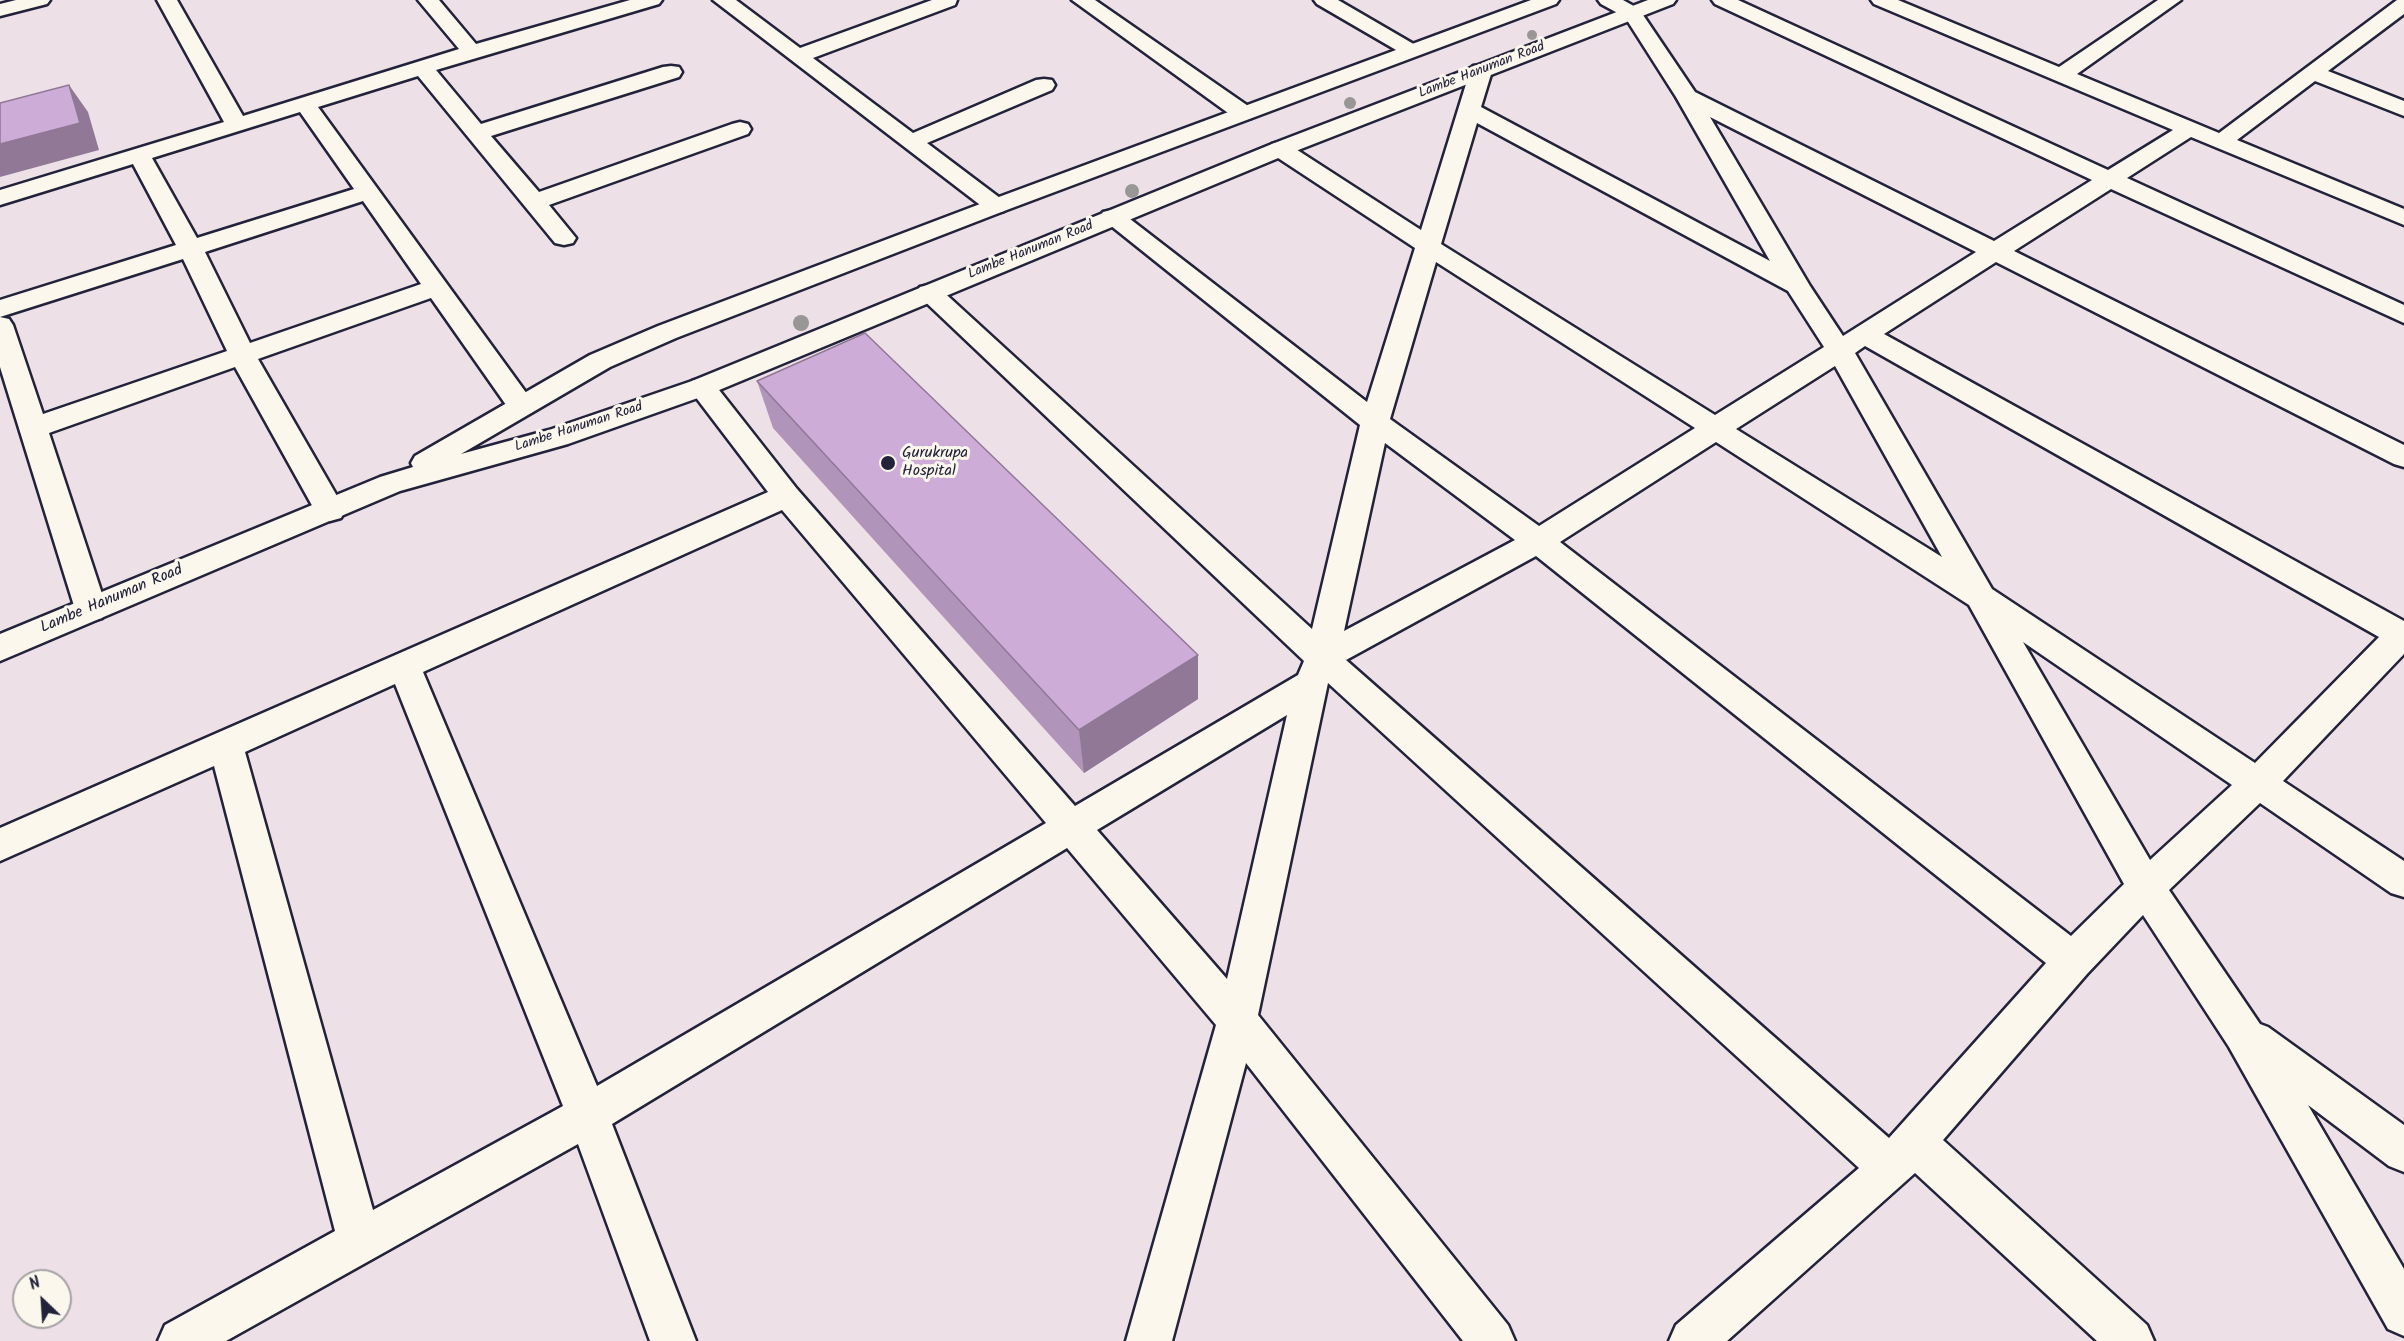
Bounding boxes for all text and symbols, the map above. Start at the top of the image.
street label: Lambe Hanuman Road [1417,39,1547,103]
street label: Lambe Hanuman Road [966,218,1096,284]
street label: Lambe Hanuman Road [513,399,645,457]
place label: Gurukrupa Hospital [902,444,968,482]
marker: Gurukrupa Hospital [879,454,897,472]
street label: Lambe Hanuman Road [38,561,186,639]
north arrow [12,1269,72,1329]
text: N [25,1271,45,1298]

